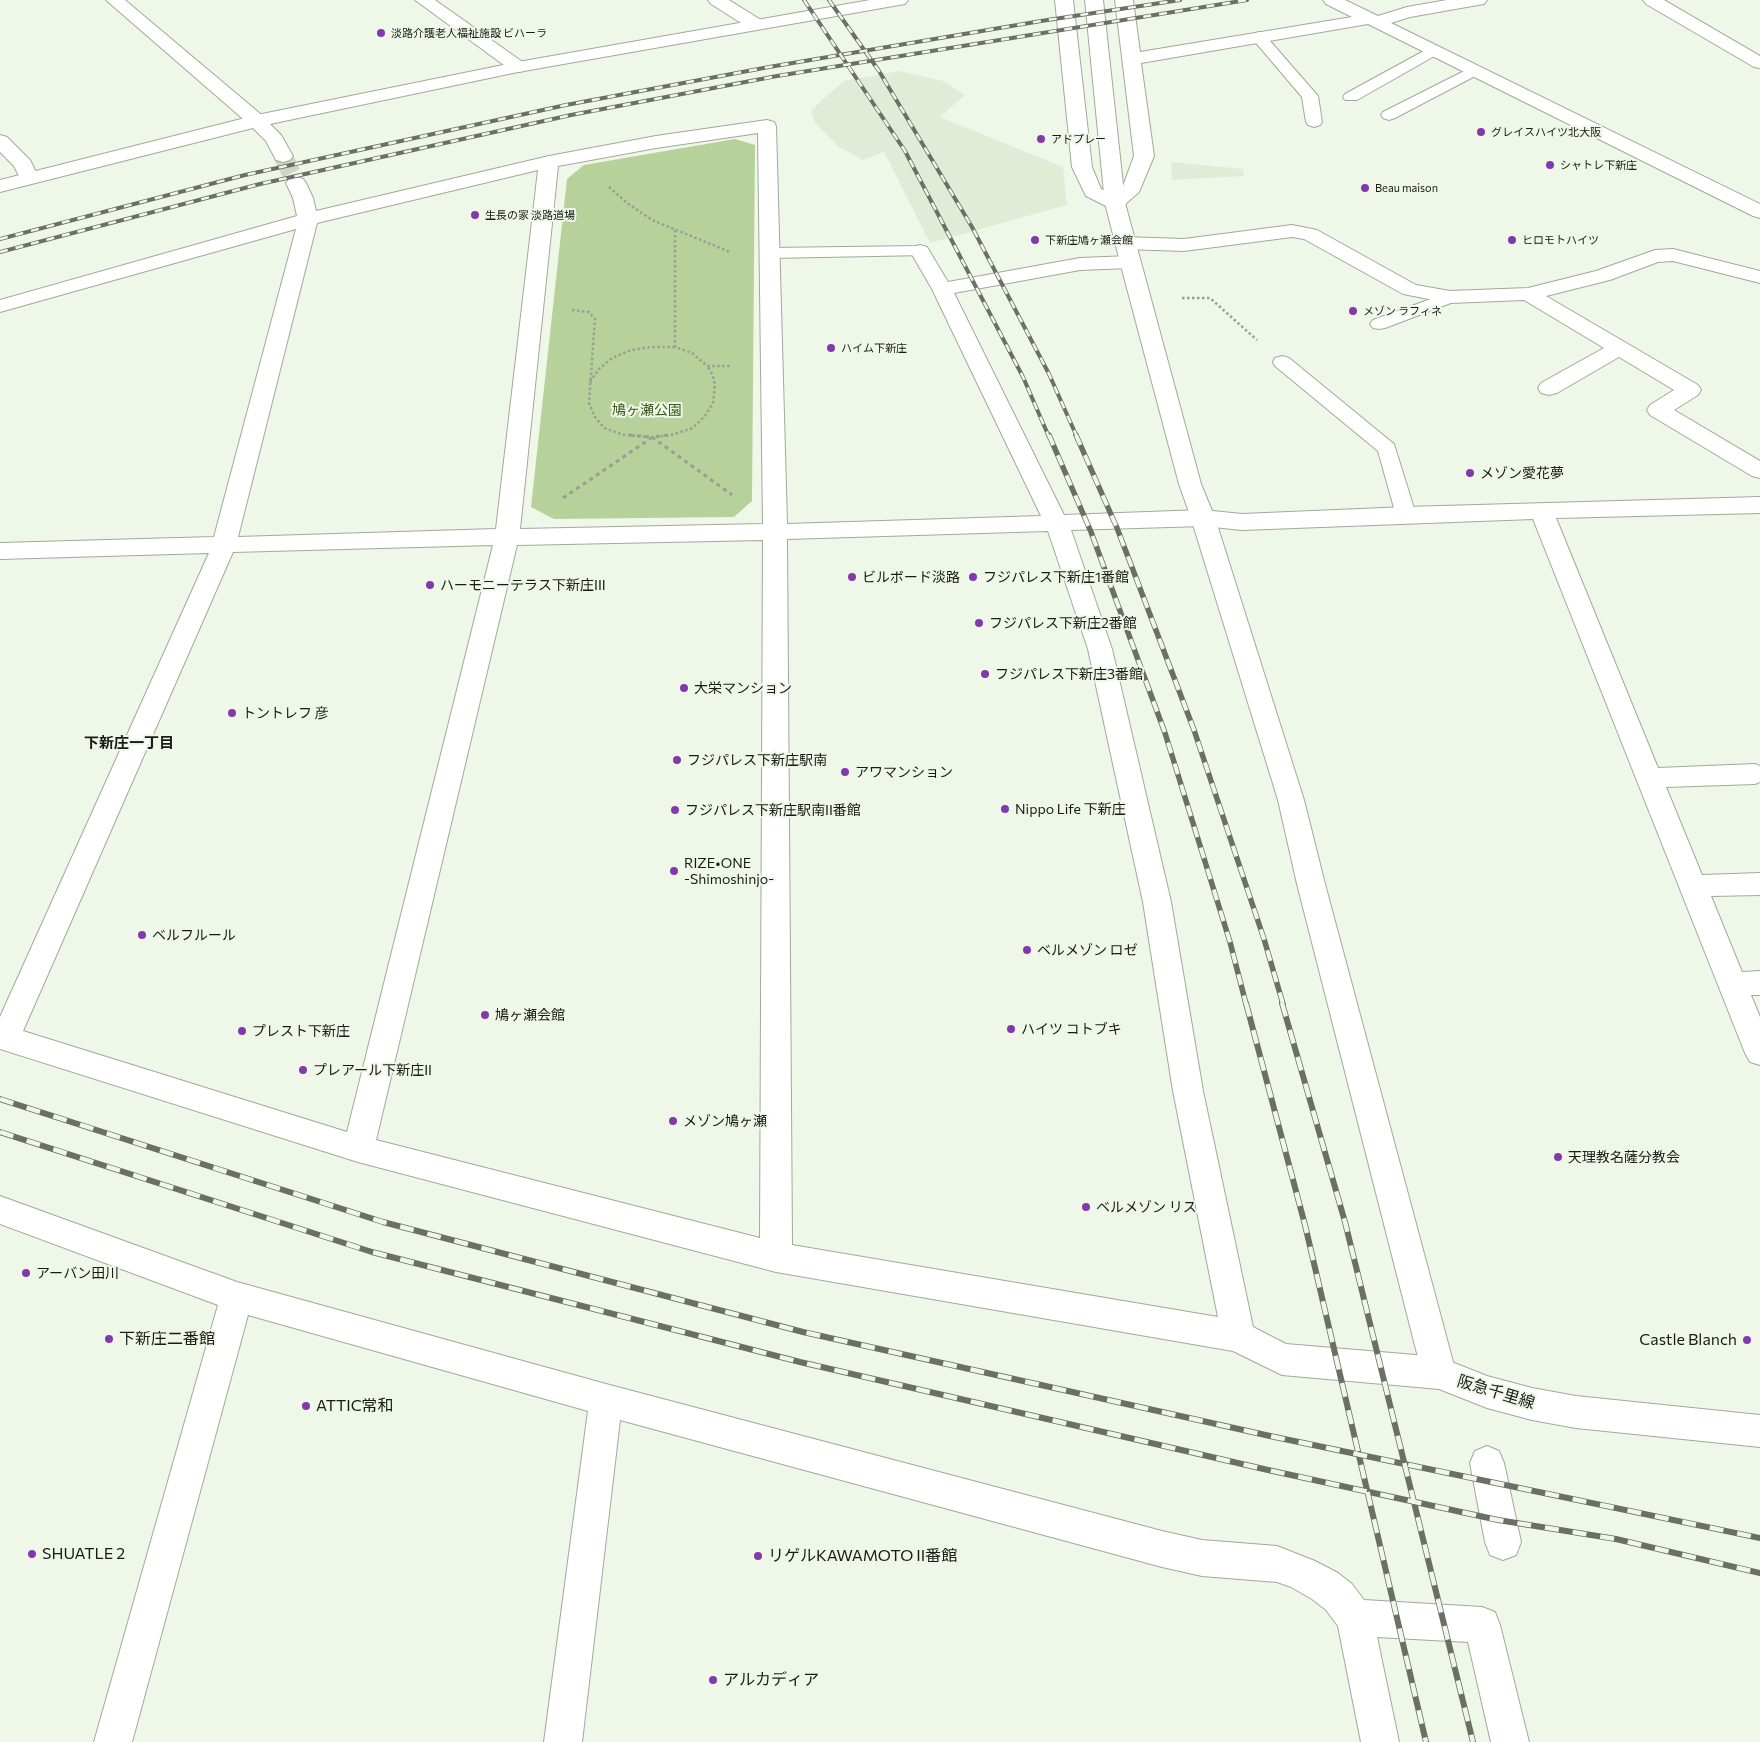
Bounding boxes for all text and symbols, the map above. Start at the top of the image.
place label: 淡路介護老人福祉施設 ビハーラ [391,26,547,40]
marker: 淡路介護老人福祉施設 ビハーラ [375,27,387,39]
place label: グレイスハイツ北大阪 [1491,125,1601,139]
marker: グレイスハイツ北大阪 [1475,126,1487,138]
place label: アドプレー [1051,132,1106,146]
marker: アドプレー [1035,133,1047,145]
place label: シャトレ下新庄 [1560,158,1637,172]
marker: シャトレ下新庄 [1544,159,1556,171]
place label: Beau maison [1375,181,1438,195]
marker: Beau maison [1359,182,1371,194]
place label: 生長の家 淡路道場 [485,208,575,222]
marker: 生長の家 淡路道場 [469,209,481,221]
place label: 下新庄鳩ヶ瀬会館 [1045,233,1133,247]
place label: ヒロモトハイツ [1522,233,1599,247]
marker: 下新庄鳩ヶ瀬会館 [1029,234,1041,246]
marker: ヒロモトハイツ [1506,234,1518,246]
place label: メゾン ラフィネ [1363,304,1442,318]
marker: メゾン ラフィネ [1347,305,1359,317]
place label: ハイム下新庄 [841,341,907,355]
marker: ハイム下新庄 [825,342,837,354]
park label: 鳩ヶ瀬公園 [612,402,682,418]
place label: メゾン愛花夢 [1480,465,1564,481]
marker: メゾン愛花夢 [1464,467,1476,479]
place label: ビルボード淡路 [862,569,960,585]
place label: フジパレス下新庄1番館 [983,569,1129,585]
marker: ビルボード淡路 [846,571,858,583]
marker: フジパレス下新庄1番館 [967,571,979,583]
place label: ハーモニーテラス下新庄III [440,577,606,593]
marker: ハーモニーテラス下新庄III [424,579,436,591]
place label: フジパレス下新庄2番館 [989,615,1137,631]
marker: フジパレス下新庄2番館 [973,617,985,629]
place label: フジパレス下新庄3番館 [995,666,1143,682]
marker: フジパレス下新庄3番館 [979,668,991,680]
place label: 大栄マンション [694,680,792,696]
marker: 大栄マンション [678,682,690,694]
place label: トントレフ 彦 [242,705,329,721]
marker: トントレフ 彦 [226,707,238,719]
district label: 下新庄一丁目 [84,734,174,752]
place label: フジパレス下新庄駅南 [687,752,827,768]
marker: フジパレス下新庄駅南 [671,754,683,766]
place label: アワマンション [855,764,953,780]
marker: アワマンション [839,766,851,778]
place label: Nippo Life 下新庄 [1015,801,1126,817]
place label: フジパレス下新庄駅南II番館 [685,802,861,818]
marker: Nippo Life 下新庄 [999,803,1011,815]
marker: フジパレス下新庄駅南II番館 [669,804,681,816]
place label: RIZE•ONE -Shimoshinjo- [684,855,774,888]
marker: RIZE•ONE -Shimoshinjo- [668,865,680,877]
place label: ベルフルール [152,927,236,943]
marker: ベルフルール [136,929,148,941]
place label: ベルメゾン ロゼ [1037,942,1138,958]
marker: ベルメゾン ロゼ [1021,944,1033,956]
place label: 鳩ヶ瀬会館 [495,1007,565,1023]
marker: 鳩ヶ瀬会館 [479,1009,491,1021]
place label: ハイツ コトブキ [1021,1021,1122,1037]
place label: プレスト下新庄 [252,1023,350,1039]
marker: ハイツ コトブキ [1005,1023,1017,1035]
marker: プレスト下新庄 [236,1025,248,1037]
place label: プレアール下新庄II [313,1062,432,1078]
marker: プレアール下新庄II [297,1064,309,1076]
place label: メゾン鳩ヶ瀬 [683,1113,767,1129]
marker: メゾン鳩ヶ瀬 [667,1115,679,1127]
place label: 天理教名薩分教会 [1568,1149,1680,1165]
marker: 天理教名薩分教会 [1552,1151,1564,1163]
place label: ベルメゾン リス [1096,1199,1197,1215]
marker: ベルメゾン リス [1080,1201,1092,1213]
place label: アーバン田川 [36,1265,119,1281]
marker: アーバン田川 [20,1267,32,1279]
place label: 下新庄二番館 [119,1329,215,1349]
place label: Castle Blanch [1639,1330,1737,1350]
marker: 下新庄二番館 [103,1333,115,1345]
marker: Castle Blanch [1741,1334,1753,1346]
street label: 阪急千里線 [1455,1371,1537,1413]
place label: ATTIC常和 [316,1396,394,1416]
marker: ATTIC常和 [300,1400,312,1412]
place label: SHUATLE 2 [42,1544,125,1564]
place label: リゲルKAWAMOTO II番館 [768,1546,957,1566]
marker: SHUATLE 2 [26,1548,38,1560]
marker: リゲルKAWAMOTO II番館 [752,1550,764,1562]
place label: アルカディア [723,1670,819,1690]
marker: アルカディア [707,1674,719,1686]

